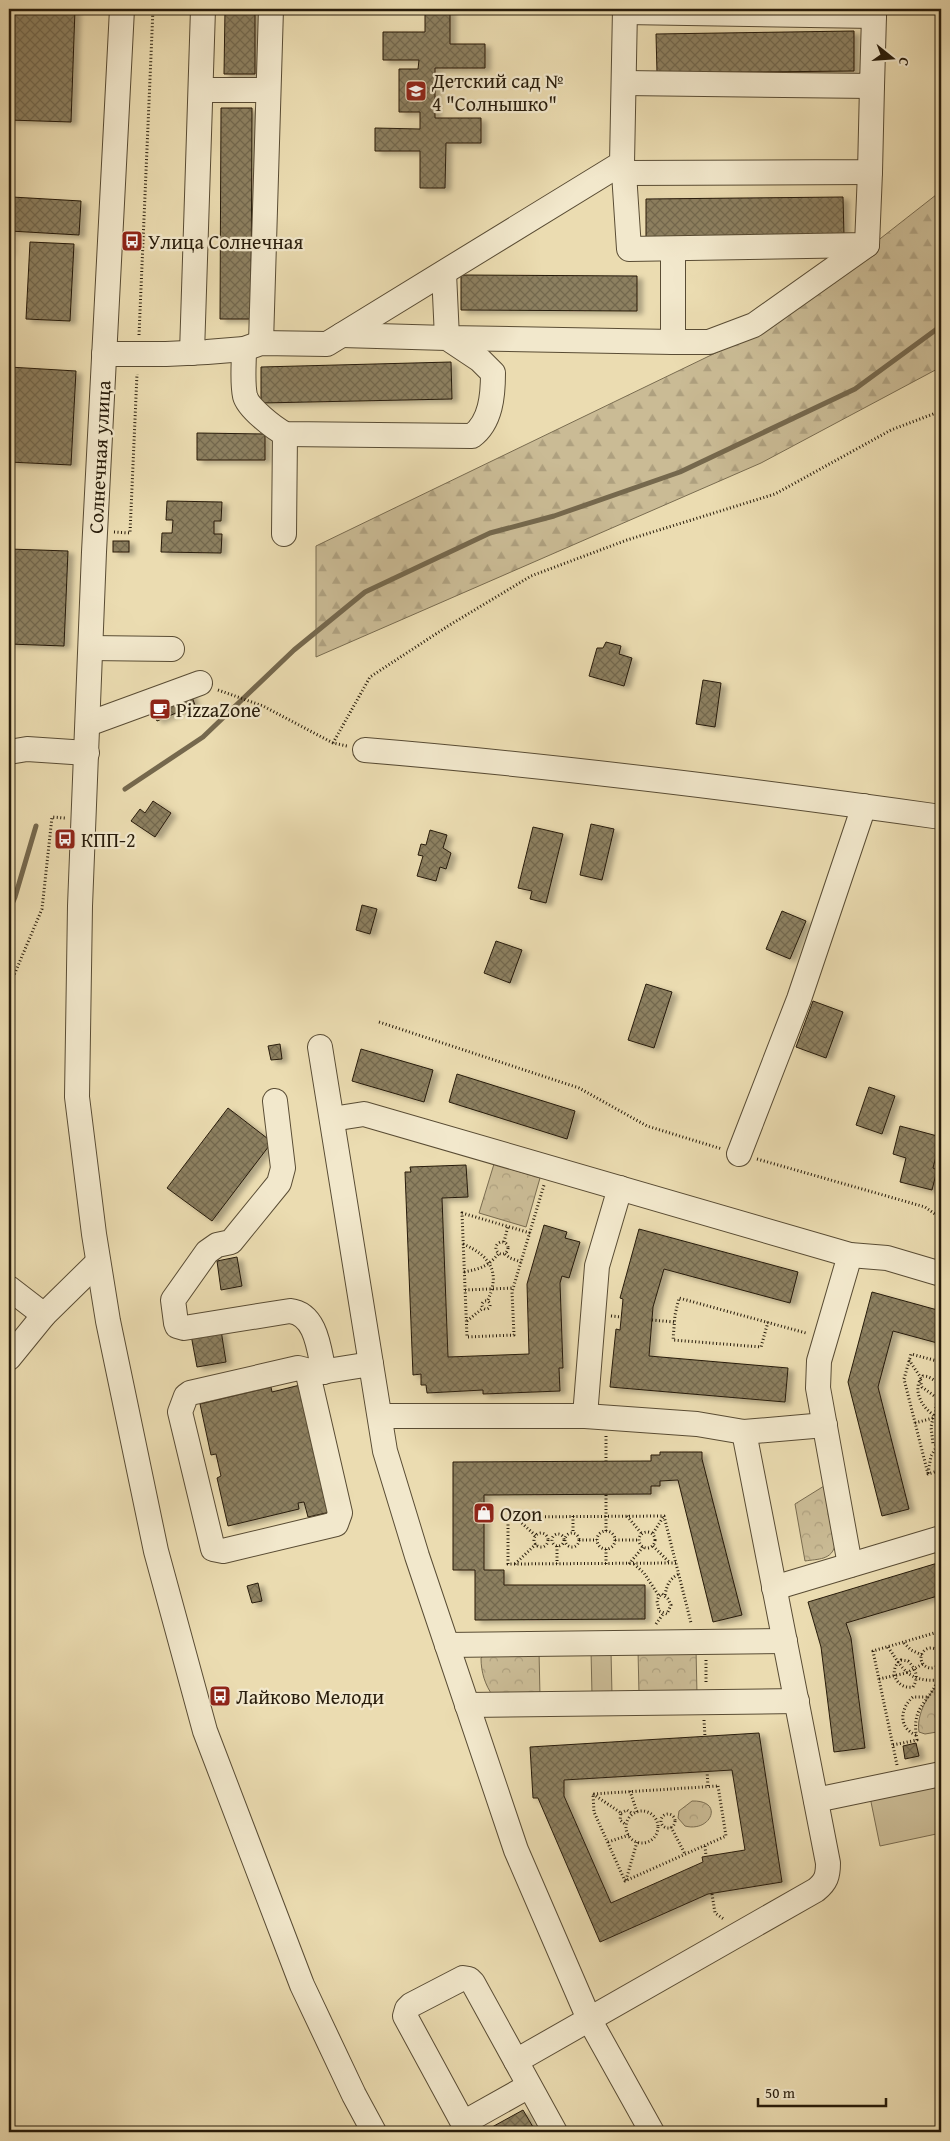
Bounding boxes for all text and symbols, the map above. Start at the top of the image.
north arrow [868,32,918,82]
text: С [894,55,915,69]
place label: Детский сад № 4 "Солнышко" [431,66,564,118]
school or university icon: Детский сад № 4 "Солнышко" [404,79,428,103]
place label: Улица Солнечная [148,227,303,256]
bus stop icon: Улица Солнечная [120,229,144,253]
street label: Солнечная улица [81,379,118,534]
place label: PizzaZone [176,695,261,724]
cafe icon: PizzaZone [148,697,172,721]
place label: КПП-2 [81,825,136,854]
bus stop icon: КПП-2 [53,827,77,851]
place label: Ozon [500,1499,542,1528]
shop icon: Ozon [472,1501,496,1525]
place label: Лайково Мелоди [236,1682,384,1711]
bus stop icon: Лайково Мелоди [208,1684,232,1708]
scale bar [758,2076,885,2108]
text: 50 m [765,2082,796,2103]

